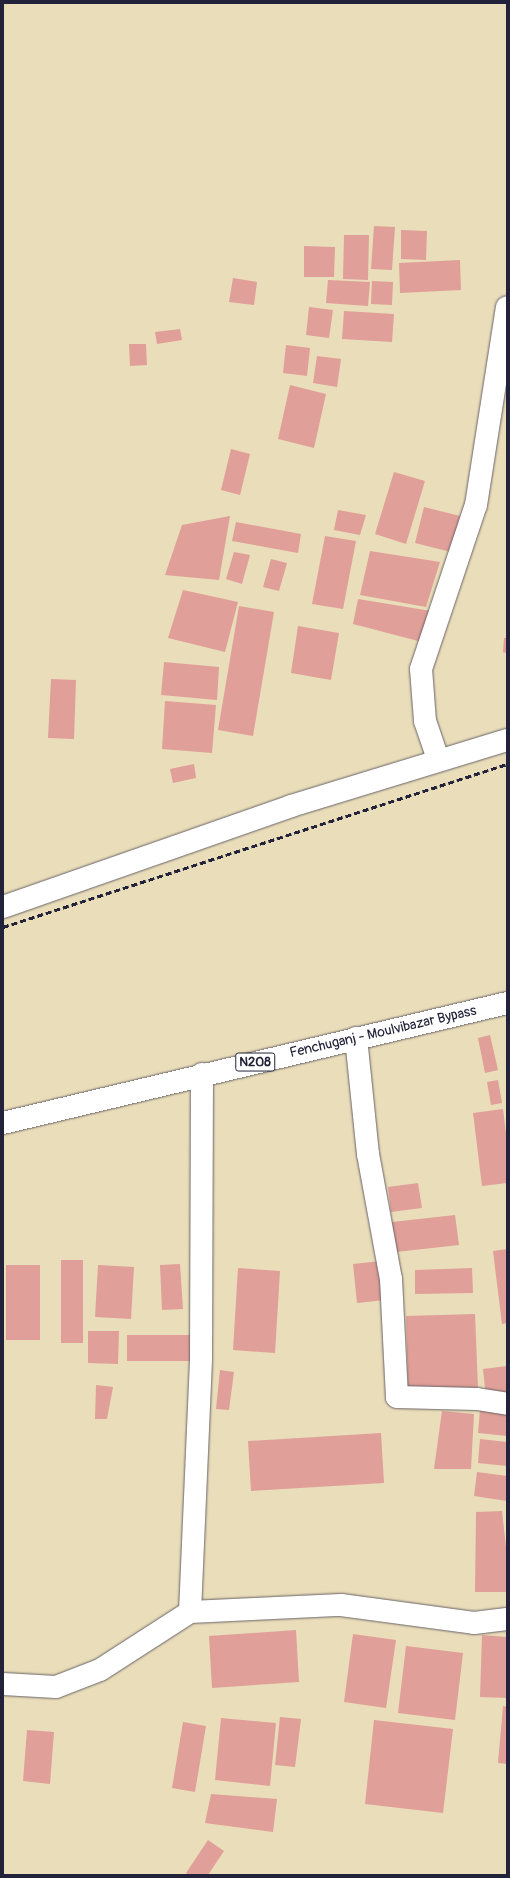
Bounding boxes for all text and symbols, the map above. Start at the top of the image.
street label: Fenchuganj - Moulvibazar Bypass [288,1002,478,1062]
road number: N208 [235,1051,275,1073]

